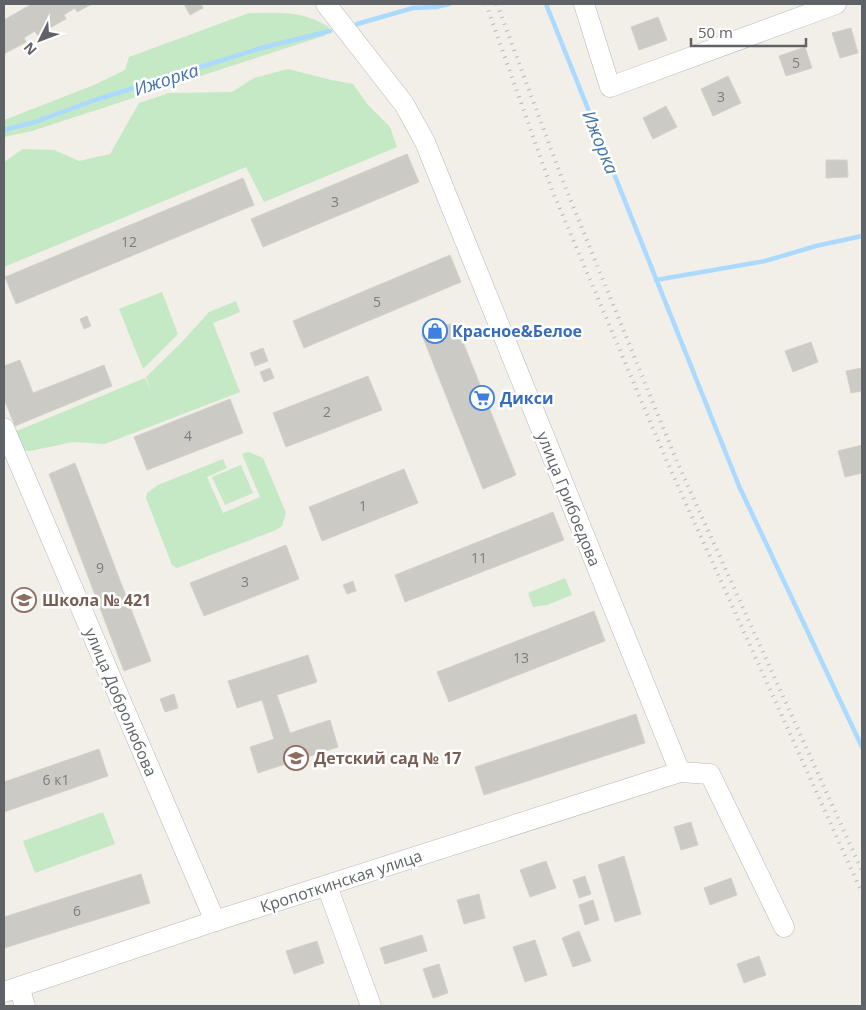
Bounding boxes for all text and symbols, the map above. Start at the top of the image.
north arrow [15,15,65,65]
scale bar [691,15,806,47]
text: 50 m [698,22,733,42]
text: N [19,38,41,60]
house number: 5 [792,53,800,72]
water label: Ижорка [130,57,202,101]
house number: 3 [717,87,725,106]
water label: Ижорка [577,107,625,177]
house number: 3 [331,192,339,211]
house number: 12 [121,232,137,251]
house number: 5 [373,292,381,311]
shop icon: Красное&Белое [422,318,448,344]
place label: Красное&Белое [452,320,582,342]
supermarket icon: Дикси [469,385,495,411]
place label: Дикси [500,387,553,409]
house number: 2 [323,402,331,421]
house number: 4 [184,426,192,445]
street label: улица Грибоедова [532,428,606,570]
house number: 1 [359,496,367,515]
house number: 11 [471,548,487,567]
house number: 9 [96,558,104,577]
house number: 3 [241,572,249,591]
school or university icon: Школа № 421 [11,587,37,613]
place label: Школа № 421 [42,589,151,611]
street label: улица Добролюбова [80,624,162,780]
house number: 13 [513,648,529,667]
school or university icon: Детский сад № 17 [283,745,309,771]
place label: Детский сад № 17 [314,747,461,769]
house number: 6 к1 [43,770,69,789]
street label: Кропоткинская улица [257,844,425,918]
house number: 6 [73,901,81,920]

